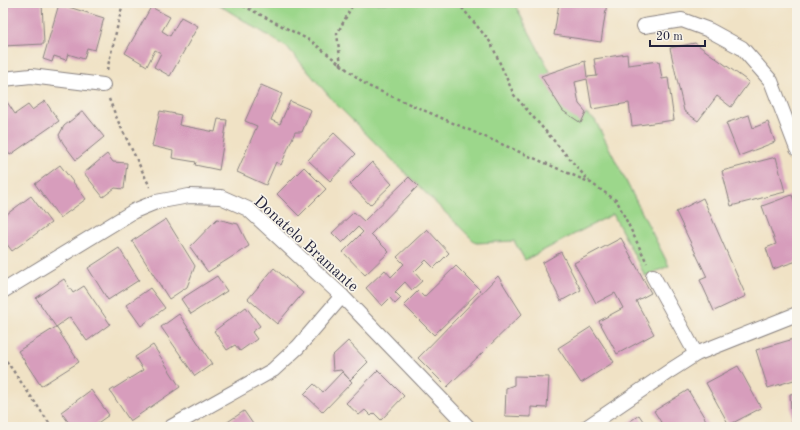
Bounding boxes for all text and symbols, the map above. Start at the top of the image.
scale bar [650,22,705,48]
text: 20 m [656,31,683,43]
street label: Donatelo Bramante [250,194,361,295]

